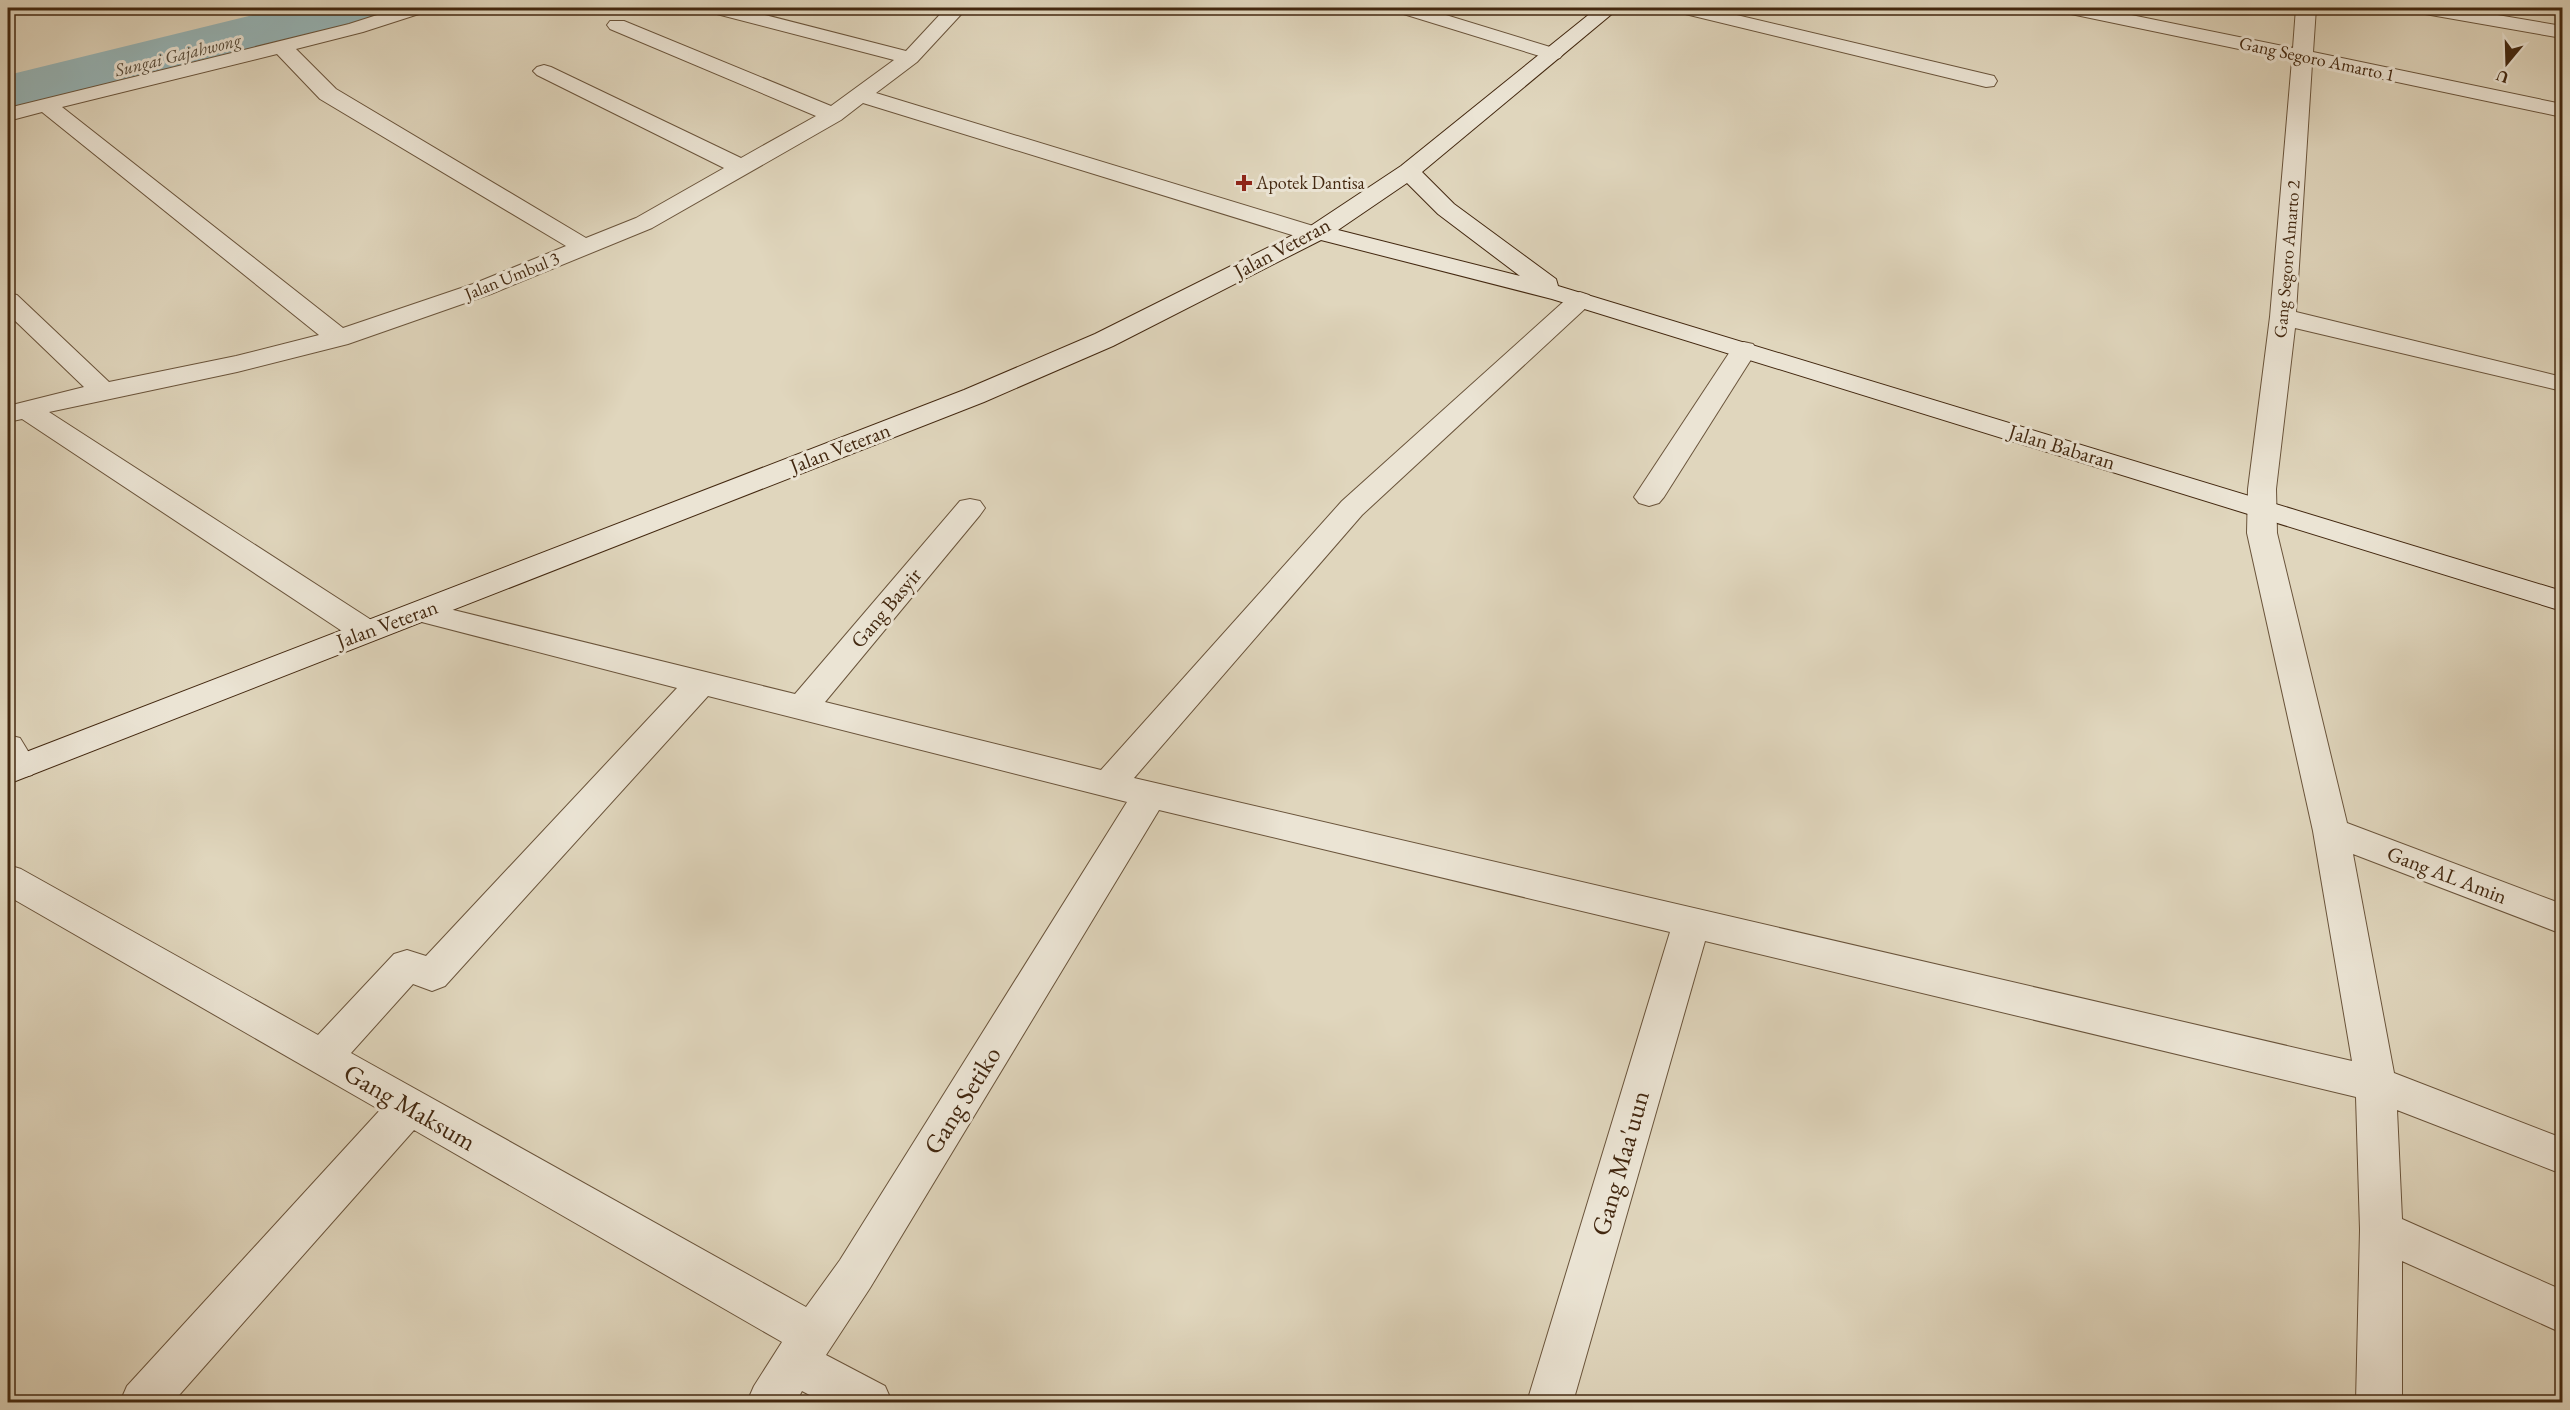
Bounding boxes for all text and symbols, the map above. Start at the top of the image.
water label: Sungai Gajahwong [112,28,244,82]
street label: Gang Segoro Amarto 1 [2237,31,2397,86]
north arrow [2477,33,2537,93]
text: U [2493,65,2511,89]
place label: Apotek Dantisa [1255,171,1366,194]
marker: Apotek Dantisa [1237,176,1251,190]
street label: Gang Segoro Amarto 2 [2268,179,2305,339]
street label: Jalan Veteran [1227,211,1335,285]
street label: Jalan Umbul 3 [459,246,563,306]
street label: Jalan Veteran [784,416,894,480]
street label: Jalan Babaran [2004,417,2119,476]
street label: Gang Basyir [844,562,927,653]
street label: Jalan Veteran [331,593,441,655]
street label: Gang AL Amin [2383,839,2511,910]
street label: Gang Setiko [915,1040,1009,1160]
street label: Gang Maksum [338,1055,482,1159]
street label: Gang Maa'uun [1583,1086,1657,1240]

